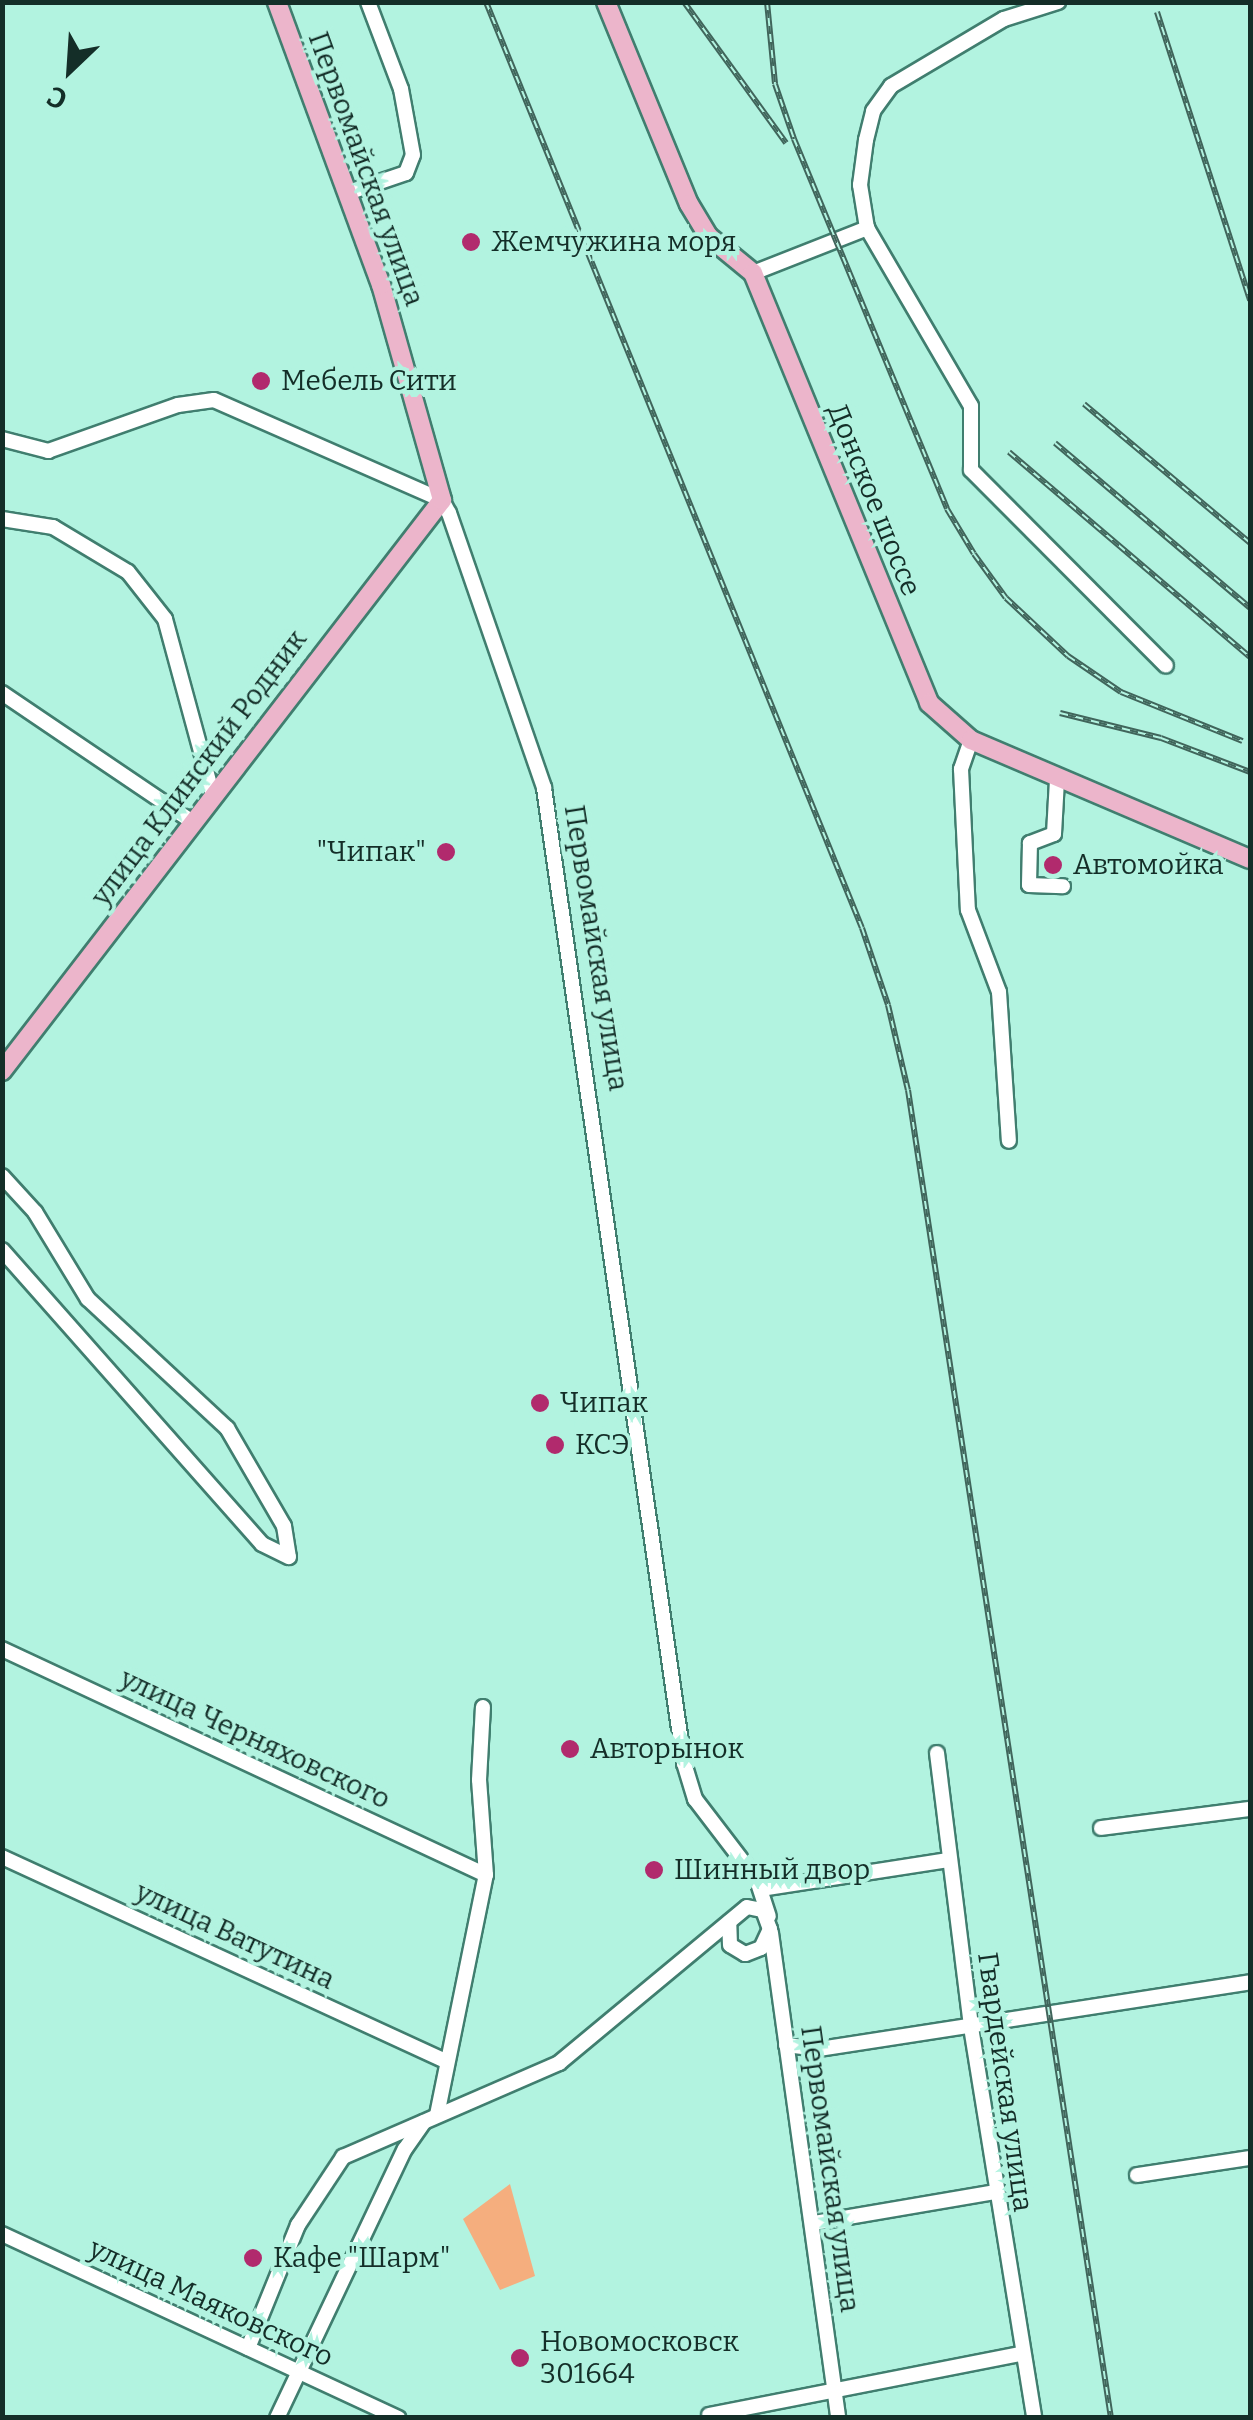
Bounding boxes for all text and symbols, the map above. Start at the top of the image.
north arrow [20,20,120,120]
street label: Первомайская улица [301,28,431,310]
text: С [42,79,72,116]
place label: Жемчужина моря [491,225,736,259]
marker: Жемчужина моря [460,231,482,253]
place label: Мебель Сити [281,364,457,398]
marker: Мебель Сити [250,370,272,392]
street label: Донское шоссе [820,399,928,601]
street label: улица Клинский Родник [84,623,314,913]
street label: Первомайская улица [557,803,635,1093]
place label: "Чипак" [316,835,426,869]
marker: "Чипак" [435,841,457,863]
place label: Автомойка [1073,848,1224,882]
marker: Автомойка [1042,854,1064,876]
place label: Чипак [560,1386,648,1420]
marker: Чипак [529,1392,551,1414]
place label: КСЭ [575,1428,630,1462]
marker: КСЭ [544,1434,566,1456]
street label: улица Черняховского [115,1662,395,1816]
place label: Авторынок [590,1732,744,1766]
marker: Авторынок [559,1738,581,1760]
place label: Шинный двор [674,1853,870,1887]
marker: Шинный двор [643,1859,665,1881]
street label: улица Ватутина [130,1875,340,1997]
street label: Гвардейская улица [970,1950,1040,2214]
street label: Первомайская улица [793,2024,867,2314]
street label: улица Маяковского [84,2232,338,2374]
place label: Кафе "Шарм" [273,2241,450,2275]
marker: Кафе "Шарм" [242,2247,264,2269]
place label: Новомосковск 301664 [540,2325,739,2391]
marker: Новомосковск 301664 [509,2347,531,2369]

